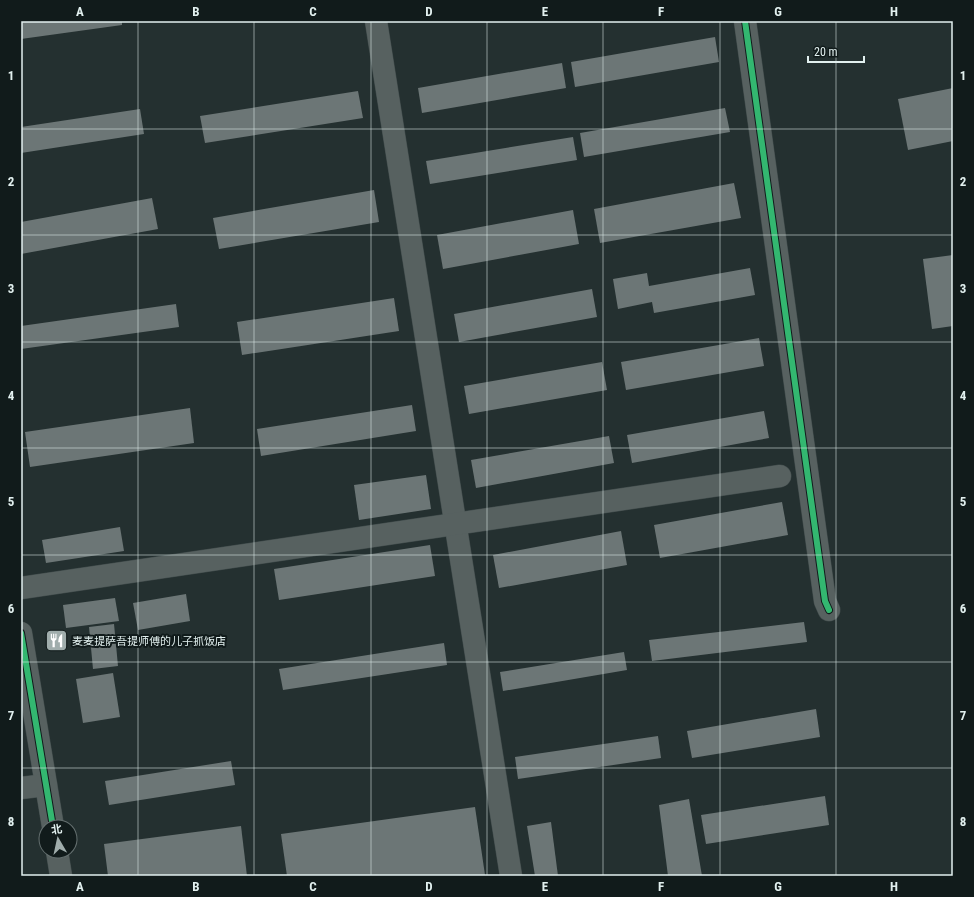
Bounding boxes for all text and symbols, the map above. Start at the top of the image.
text: A [76,4,84,19]
text: B [192,4,200,19]
text: C [309,4,317,19]
text: D [425,4,433,19]
text: E [542,4,549,19]
text: F [658,4,664,19]
text: G [774,4,782,19]
text: H [890,4,898,19]
scale bar [808,38,864,64]
text: 20 m [814,45,838,59]
text: 1 [8,68,14,83]
text: 1 [960,68,966,83]
text: 2 [8,174,15,189]
text: 2 [960,174,967,189]
text: 3 [8,281,14,296]
text: 3 [960,281,966,296]
text: 4 [8,388,15,403]
text: 4 [960,388,967,403]
text: 5 [8,494,15,509]
text: 5 [960,494,967,509]
text: 6 [8,601,15,616]
text: 6 [960,601,967,616]
restaurant icon: 麦麦提萨吾提师傅的儿子抓饭店 [44,628,70,654]
place label: 麦麦提萨吾提师傅的儿子抓饭店 [72,635,226,648]
text: 7 [8,708,15,723]
text: 7 [960,708,967,723]
text: 8 [8,814,14,829]
text: 8 [960,814,966,829]
north arrow [38,819,78,859]
text: 北 [50,822,63,837]
text: A [76,879,84,894]
text: B [192,879,200,894]
text: C [309,879,317,894]
text: D [425,879,433,894]
text: E [542,879,549,894]
text: F [658,879,664,894]
text: G [774,879,782,894]
text: H [890,879,898,894]

